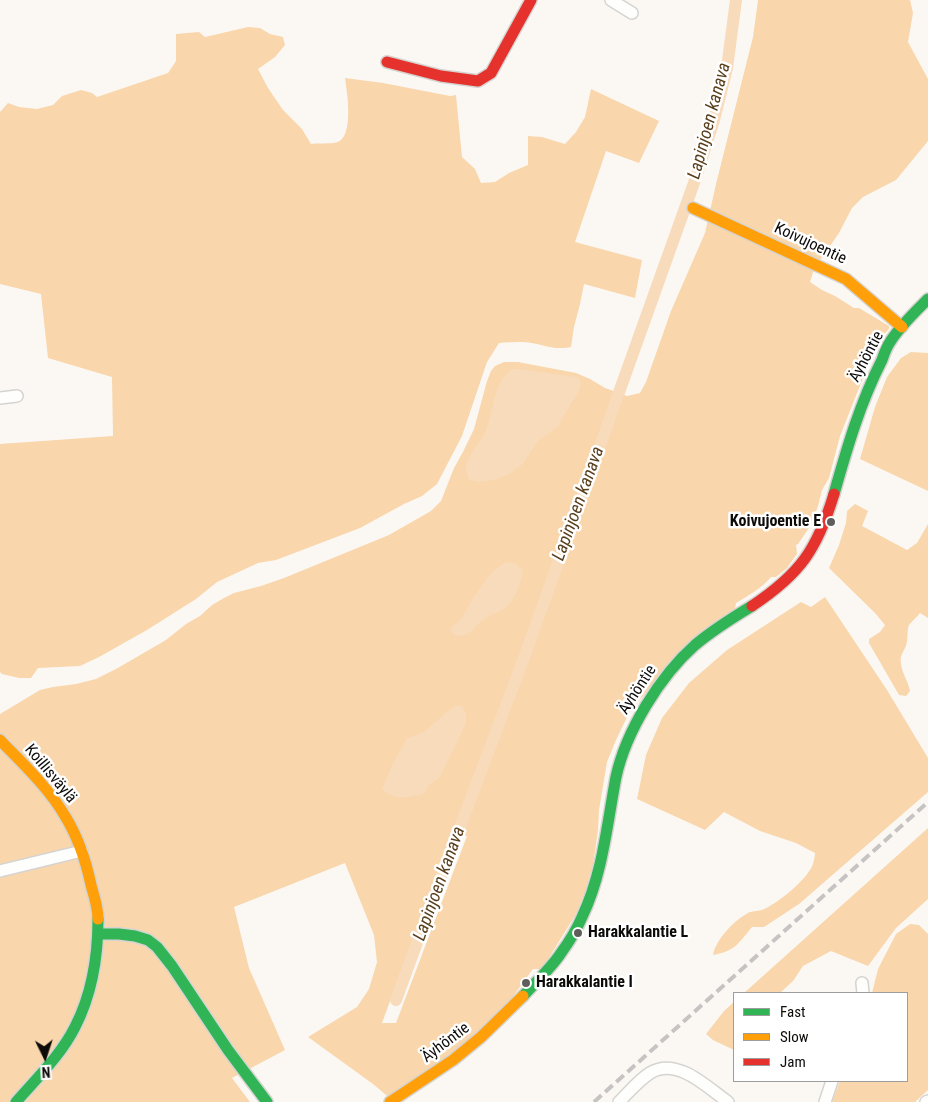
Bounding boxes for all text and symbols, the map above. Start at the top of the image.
water label: Lapinjoen kanava [684,60,736,182]
street label: Koivujoentie [771,219,849,269]
street label: Äyhöntie [846,328,888,386]
water label: Lapinjoen kanava [548,444,610,564]
place label: Koivujoentie E [730,512,821,532]
marker: Koivujoentie E [825,516,837,528]
street label: Äyhöntie [615,662,661,718]
street label: Koillisväylä [20,741,80,807]
water label: Lapinjoen kanava [409,824,471,944]
place label: Harakkalantie L [588,923,688,943]
marker: Harakkalantie L [572,927,584,939]
place label: Harakkalantie I [536,973,633,993]
marker: Harakkalantie I [520,977,532,989]
legend [733,992,908,1082]
text: Fast [780,1003,805,1021]
street label: Äyhöntie [418,1019,474,1067]
text: Slow [780,1028,809,1046]
north arrow [20,1032,70,1082]
text: Jam [780,1053,806,1071]
text: N [41,1064,51,1080]

